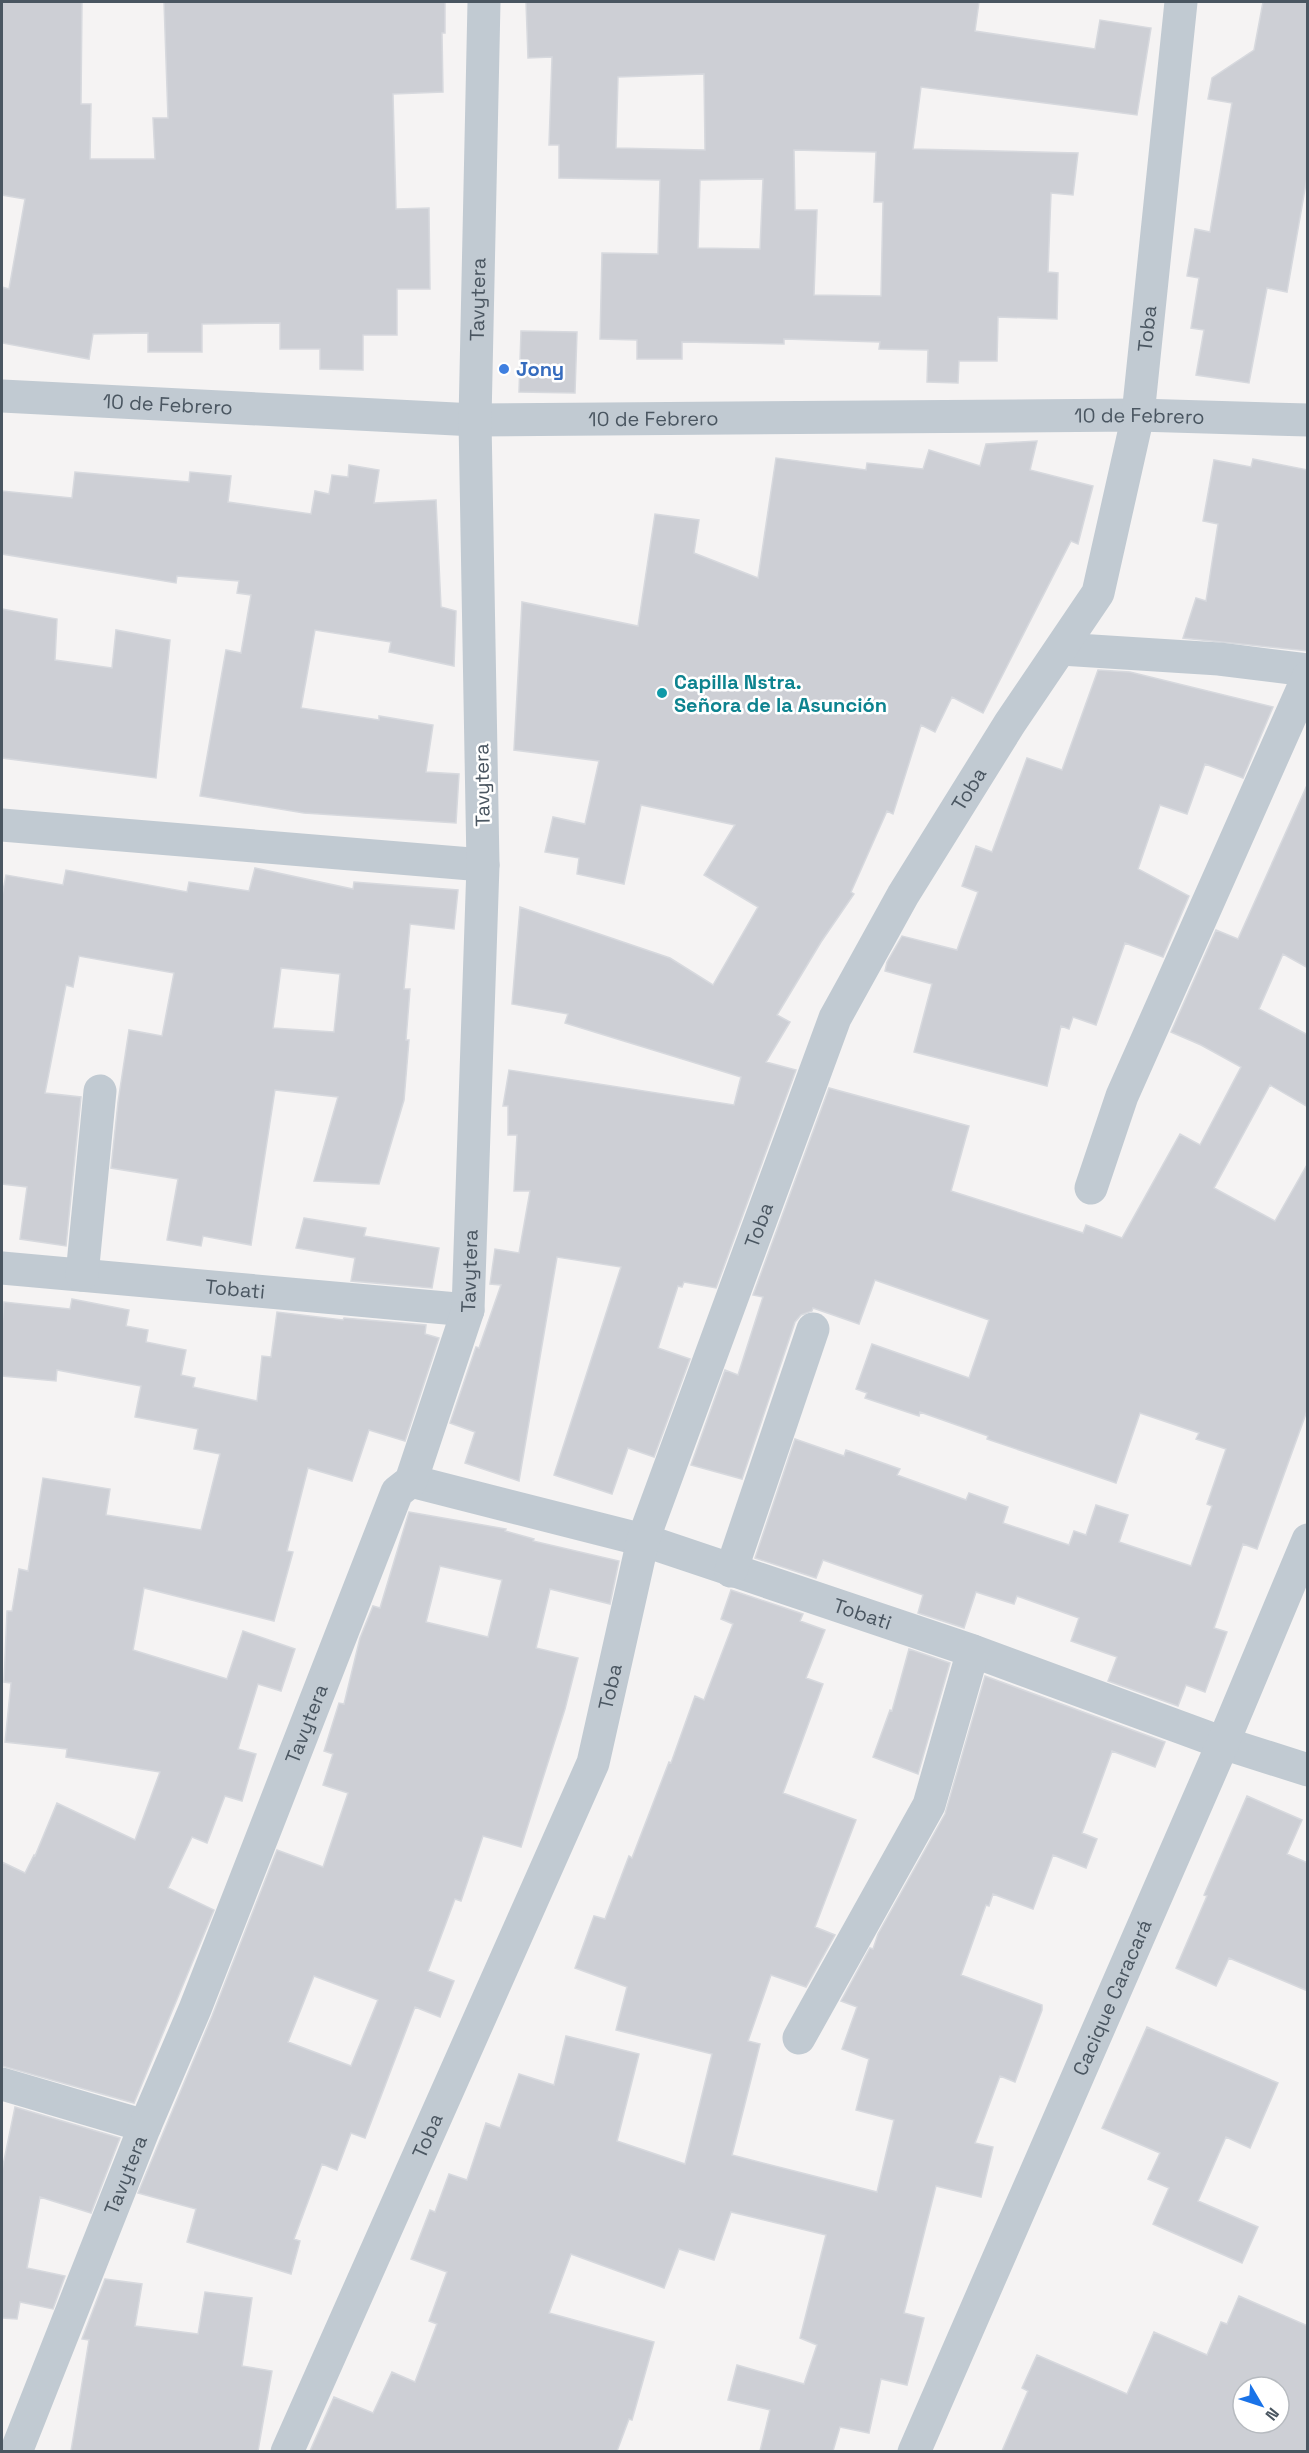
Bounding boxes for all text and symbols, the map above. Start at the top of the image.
street label: Tavytera [464,257,491,341]
street label: Toba [1132,304,1162,353]
place label: Jony [516,356,564,382]
marker: Jony [497,362,511,376]
street label: 10 de Febrero [102,388,233,421]
street label: 10 de Febrero [1074,402,1205,430]
street label: 10 de Febrero [588,405,719,432]
place label: Capilla Nstra. Señora de la Asunción [674,669,887,718]
marker: Capilla Nstra. Señora de la Asunción [655,686,669,700]
street label: Tavytera [468,743,496,827]
street label: Toba [946,762,992,816]
street label: Toba [739,1199,779,1251]
street label: Tavytera [455,1229,484,1313]
street label: Tobati [204,1273,266,1305]
street label: Tobati [830,1592,895,1636]
street label: Toba [592,1661,628,1712]
street label: Tavytera [279,1680,334,1767]
street label: Cacique Caracará [1067,1915,1158,2080]
street label: Toba [406,2109,449,2162]
street label: Tavytera [98,2131,153,2218]
north arrow [1231,2375,1291,2435]
text: N [1261,2403,1284,2425]

